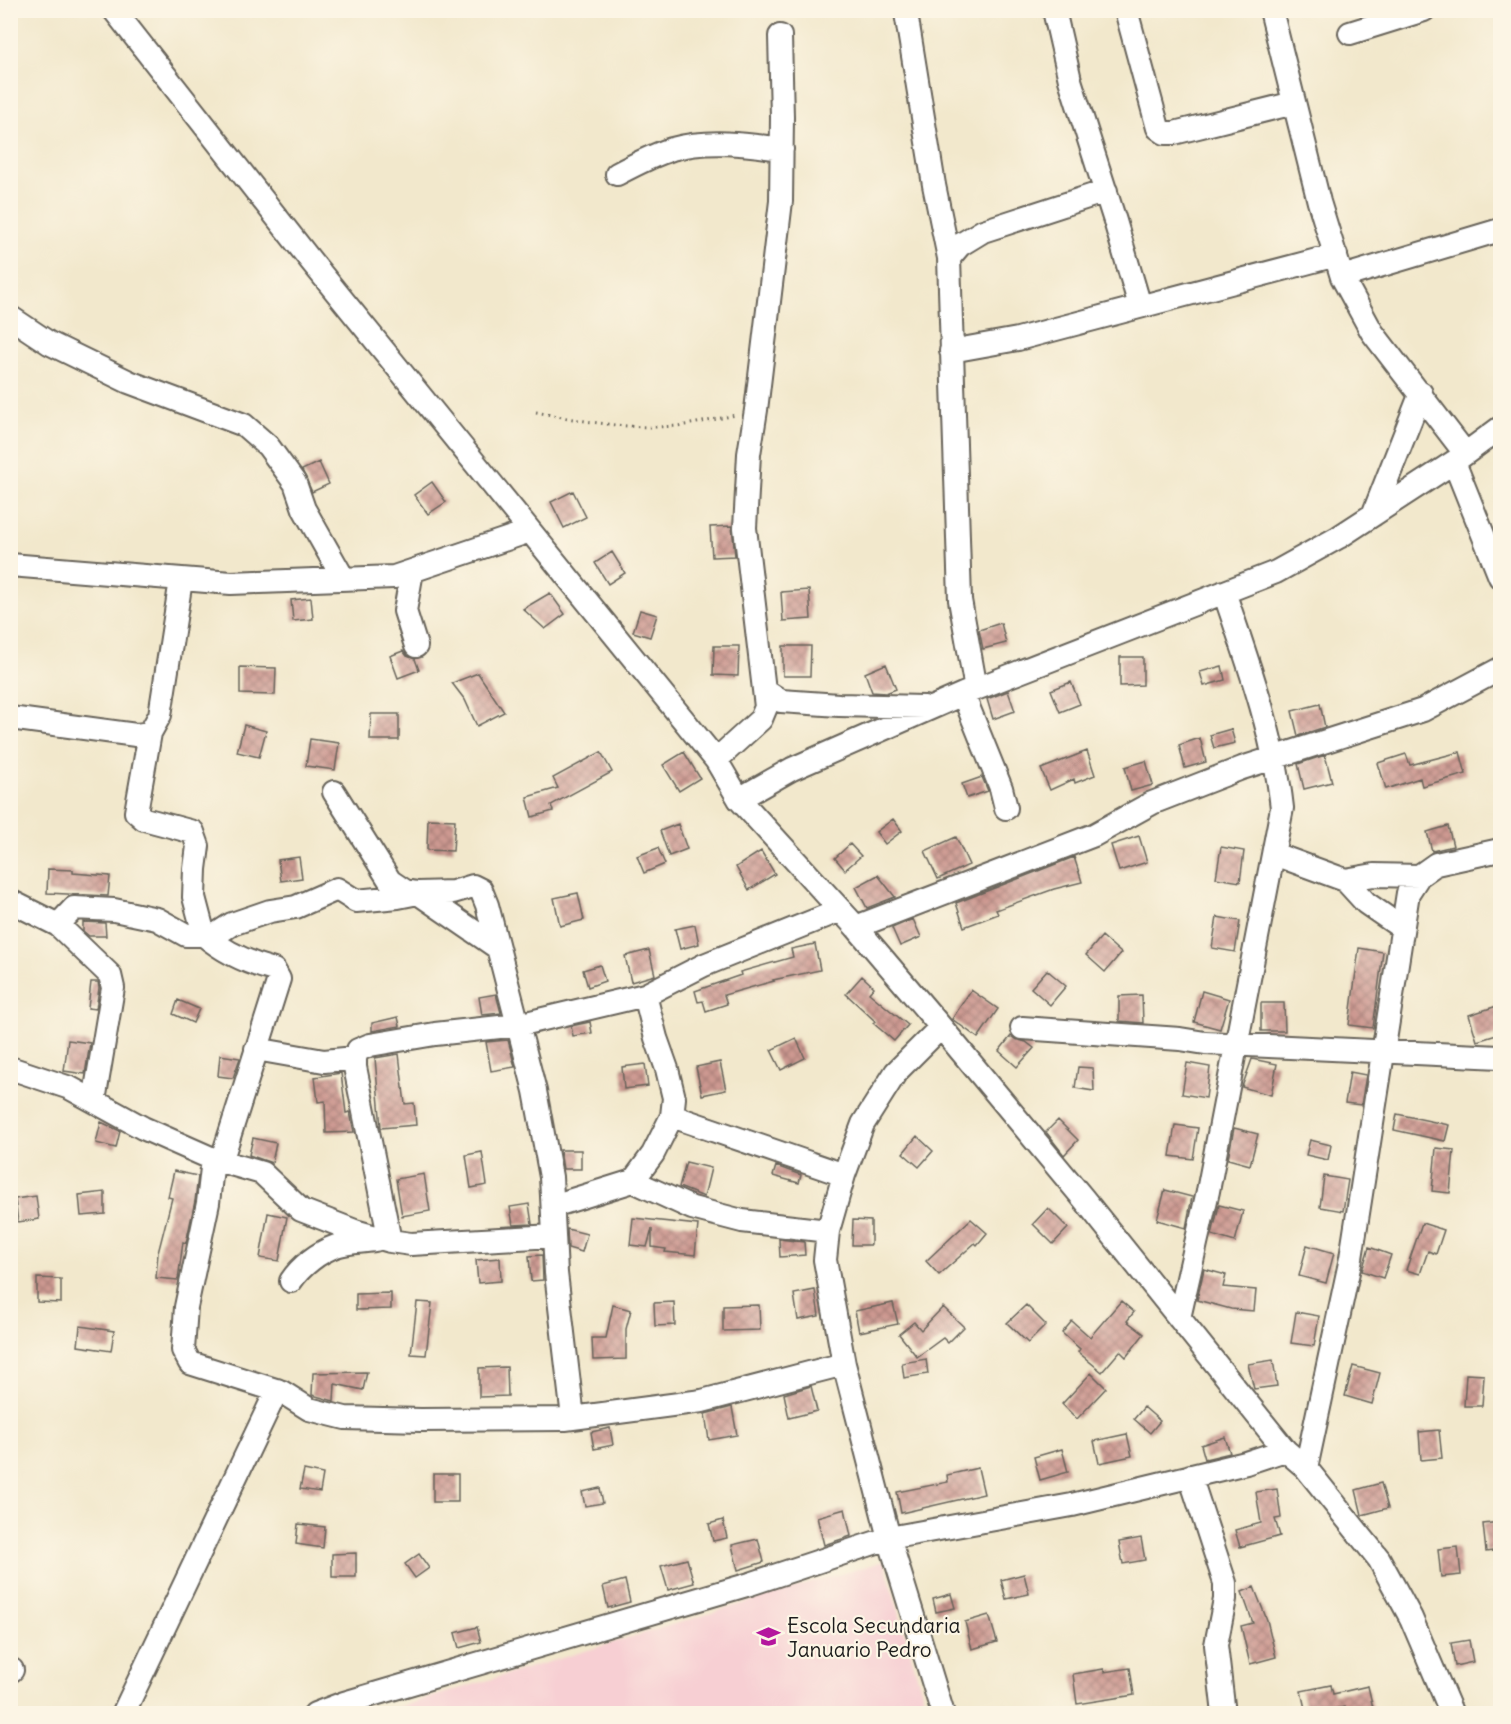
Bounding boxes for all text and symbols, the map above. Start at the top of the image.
place label: Escola Secundaria Januario Pedro [787,1612,961,1663]
school or university icon: Escola Secundaria Januario Pedro [756,1624,782,1650]

